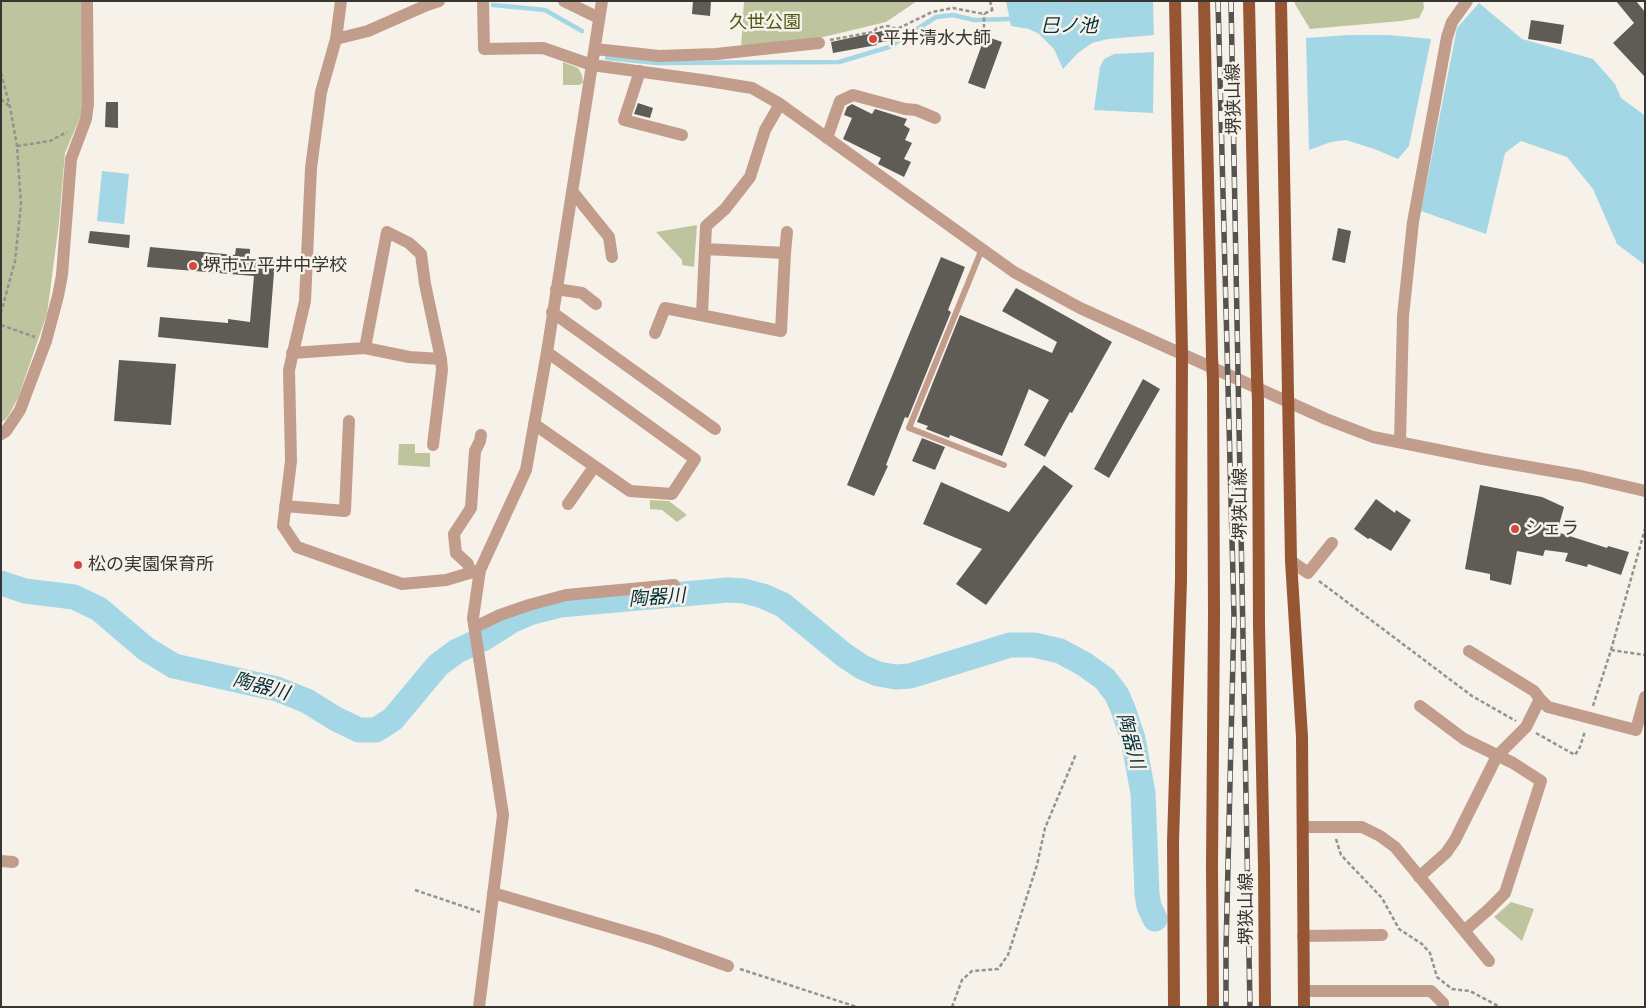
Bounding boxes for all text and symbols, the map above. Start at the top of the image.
park label: 久世公園 [729,12,801,34]
water label: 巳ノ池 [1041,16,1097,38]
place label: 平井清水大師 [883,28,991,50]
marker: 平井清水大師 [867,33,879,45]
street label: 堺狭山線 [1223,63,1245,135]
place label: 堺市立平井中学校 [203,255,347,277]
marker: 堺市立平井中学校 [187,260,199,272]
street label: 堺狭山線 [1230,468,1252,540]
place label: シェラ [1525,518,1579,540]
marker: シェラ [1509,523,1521,535]
place label: 松の実園保育所 [88,554,214,576]
marker: 松の実園保育所 [72,559,84,571]
water label: 陶器川 [628,585,686,611]
water label: 陶器川 [231,669,291,705]
water label: 陶器川 [1112,711,1148,771]
street label: 堺狭山線 [1236,873,1258,945]

